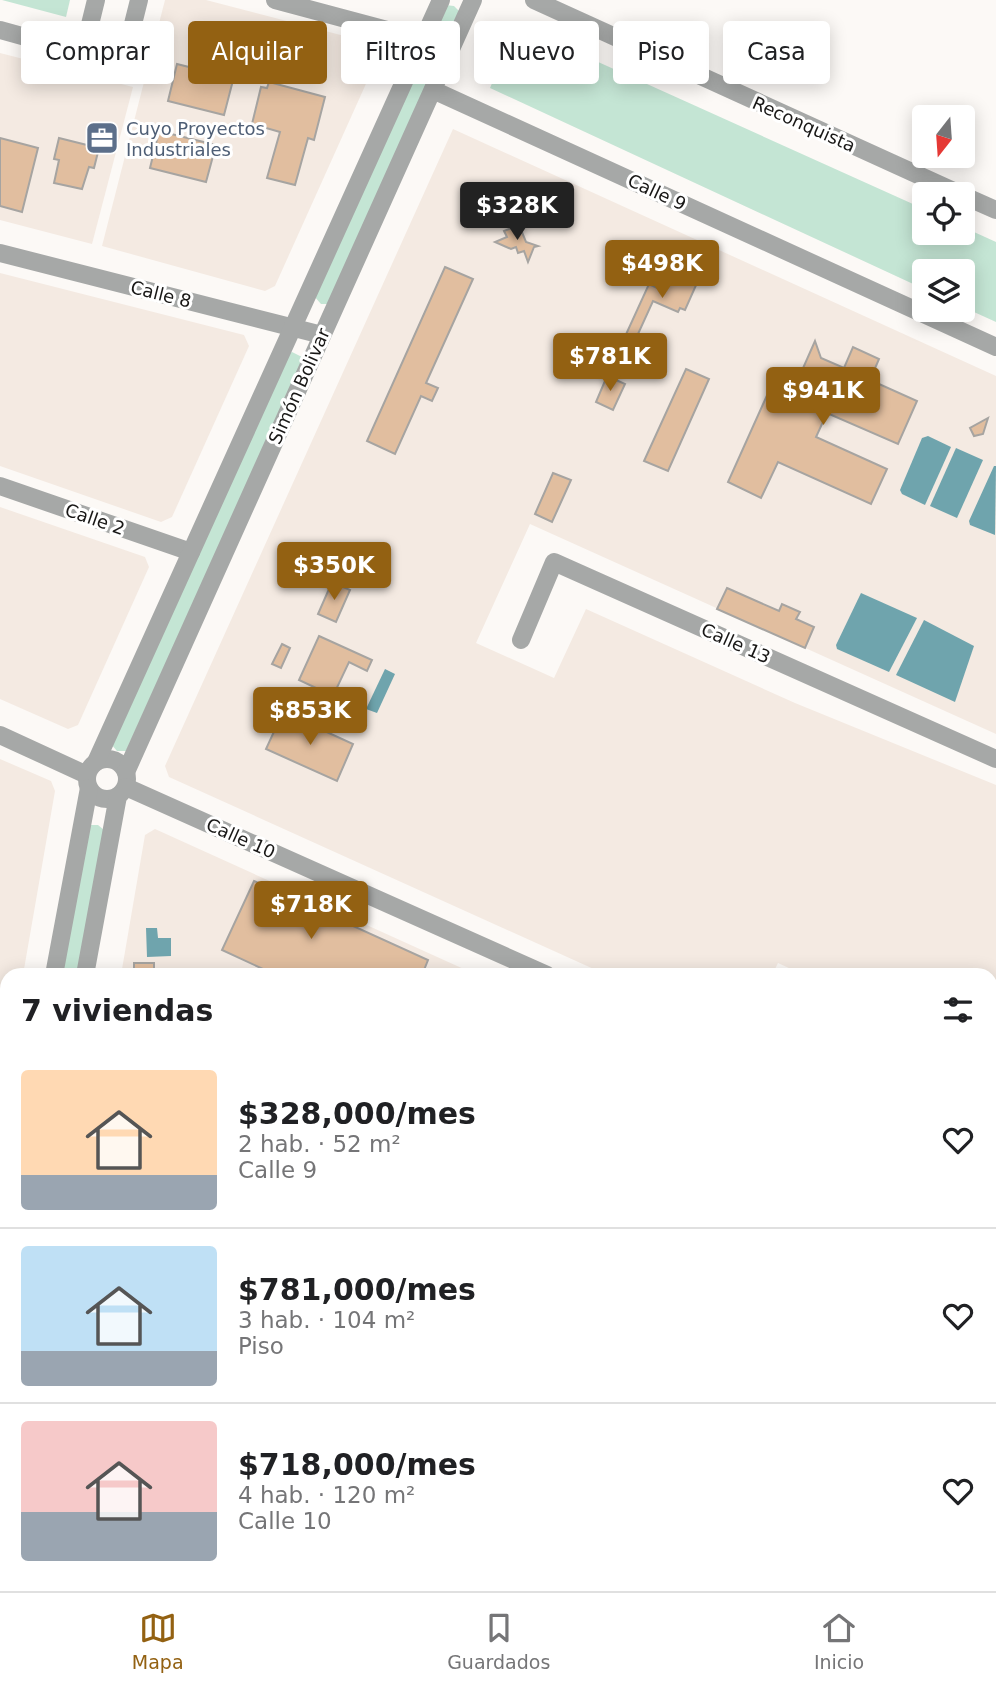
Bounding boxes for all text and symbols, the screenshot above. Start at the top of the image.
chip: Comprar [21,21,174,84]
chip: Alquilar [188,21,327,84]
chip: Filtros [341,21,460,84]
chip: Nuevo [474,21,599,84]
chip: Piso [613,21,709,84]
chip: Casa [723,21,830,84]
street label: Reconquista [749,92,859,156]
north arrow [912,105,975,168]
map controls [912,105,975,322]
place label: Cuyo Proyectos Industriales [126,118,265,160]
office icon: Cuyo Proyectos Industriales [83,119,121,157]
street label: Calle 9 [625,169,689,215]
pin: $328K [468,182,566,242]
button: locate [912,182,975,245]
text: $328K [476,192,558,218]
pin: $498K [613,240,711,300]
text: $498K [621,250,703,276]
button: layers [912,259,975,322]
street label: Calle 8 [128,276,194,312]
street label: Simón Bolivar [264,324,334,447]
pin: $781K [561,334,659,393]
text: $781K [569,343,651,369]
pin: $941K [774,368,872,427]
text: $941K [782,377,864,403]
street label: Calle 2 [62,499,128,539]
pin: $350K [285,542,383,602]
text: $350K [293,552,375,578]
street label: Calle 13 [698,618,774,668]
pin: $853K [261,688,359,747]
text: $853K [269,697,351,723]
street label: Calle 10 [203,813,279,863]
pin: $718K [262,881,360,941]
text: $718K [270,891,352,917]
icon: filters [939,991,977,1029]
text: 7 viviendas [21,993,213,1028]
text: $328,000/mes [238,1096,476,1131]
icon: home [77,1098,161,1182]
icon: heart [939,1121,977,1159]
text: 2 hab. · 52 m² [238,1131,401,1157]
text: Calle 9 [238,1157,317,1183]
text: $781,000/mes [238,1272,476,1307]
icon: home [77,1274,161,1358]
icon: heart [939,1297,977,1335]
text: 3 hab. · 104 m² [238,1307,415,1333]
text: Piso [238,1333,284,1359]
text: $718,000/mes [238,1447,476,1482]
icon: home [77,1449,161,1533]
icon: heart [939,1472,977,1510]
text: 4 hab. · 120 m² [238,1482,415,1508]
text: Calle 10 [238,1508,332,1534]
tab: Mapa [132,1609,184,1673]
tab: Guardados [447,1609,550,1673]
tab: Inicio [814,1609,864,1673]

